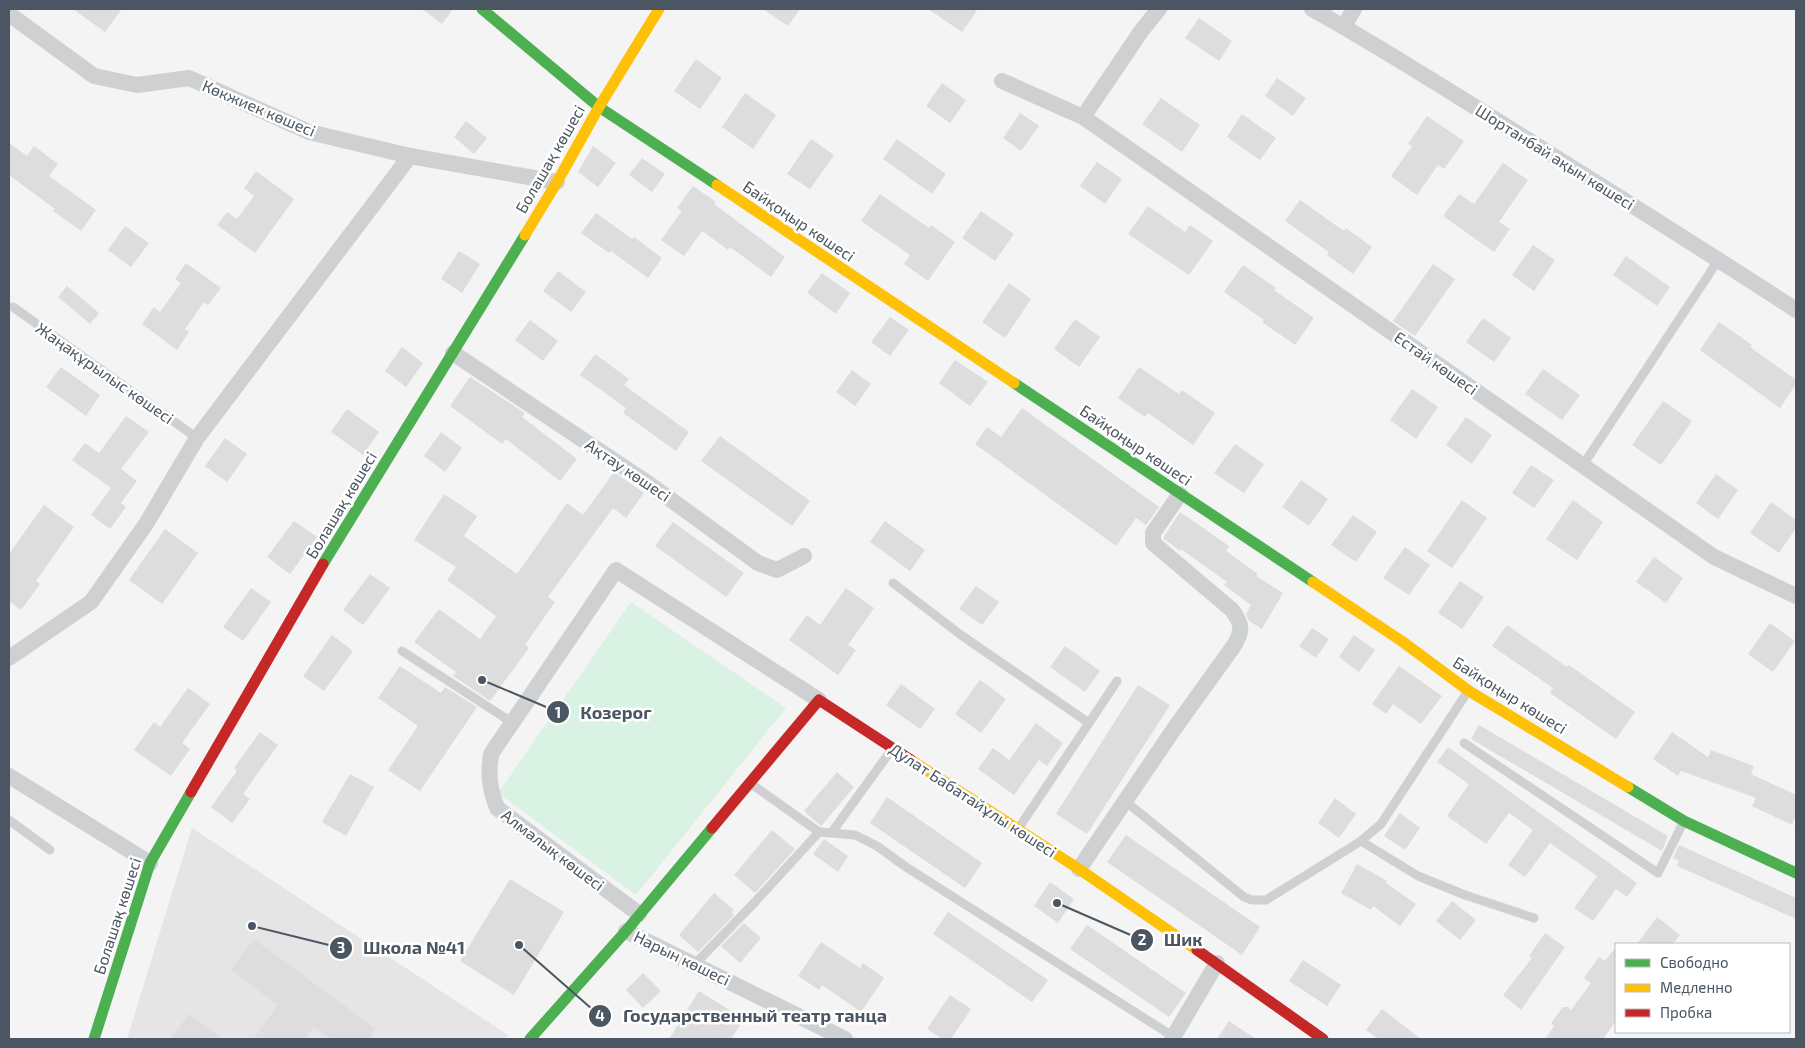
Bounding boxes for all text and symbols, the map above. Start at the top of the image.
street label: Көкжиек көшесі [200,75,319,140]
street label: Шортанбай ақын көшесі [1472,100,1638,213]
street label: Болашақ көшесі [511,101,588,216]
street label: Байқоңыр көшесі [740,176,859,265]
street label: Жаңақұрылыс көшесі [33,318,178,427]
street label: Естай көшесі [1391,327,1482,398]
street label: Байқоңыр көшесі [1077,400,1196,489]
street label: Ақтау көшесі [582,434,674,506]
street label: Болашақ көшесі [301,448,380,562]
street label: Байқоңыр көшесі [1450,652,1571,737]
callout: Козерог [545,696,661,729]
text: Козерог [580,701,652,723]
text: 1 [555,703,561,721]
street label: Дулат Бабатайұлы көшесі [886,738,1060,862]
street label: Алмалық көшесі [498,805,608,894]
street label: Болашақ көшесі [89,855,144,977]
callout: Шик [1129,923,1213,956]
street label: Нарын көшесі [631,926,733,989]
text: Шик [1164,928,1202,950]
text: 2 [1138,930,1147,948]
callout: Школа №41 [328,931,476,964]
text: Школа №41 [363,936,465,958]
text: 3 [337,938,345,956]
legend [1615,943,1790,1033]
text: Свободно [1660,953,1729,971]
text: Медленно [1660,978,1733,996]
callout: Государственный театр танца [588,999,897,1032]
text: Пробка [1660,1003,1712,1021]
text: Государственный театр танца [623,1004,887,1026]
text: 4 [595,1006,605,1024]

